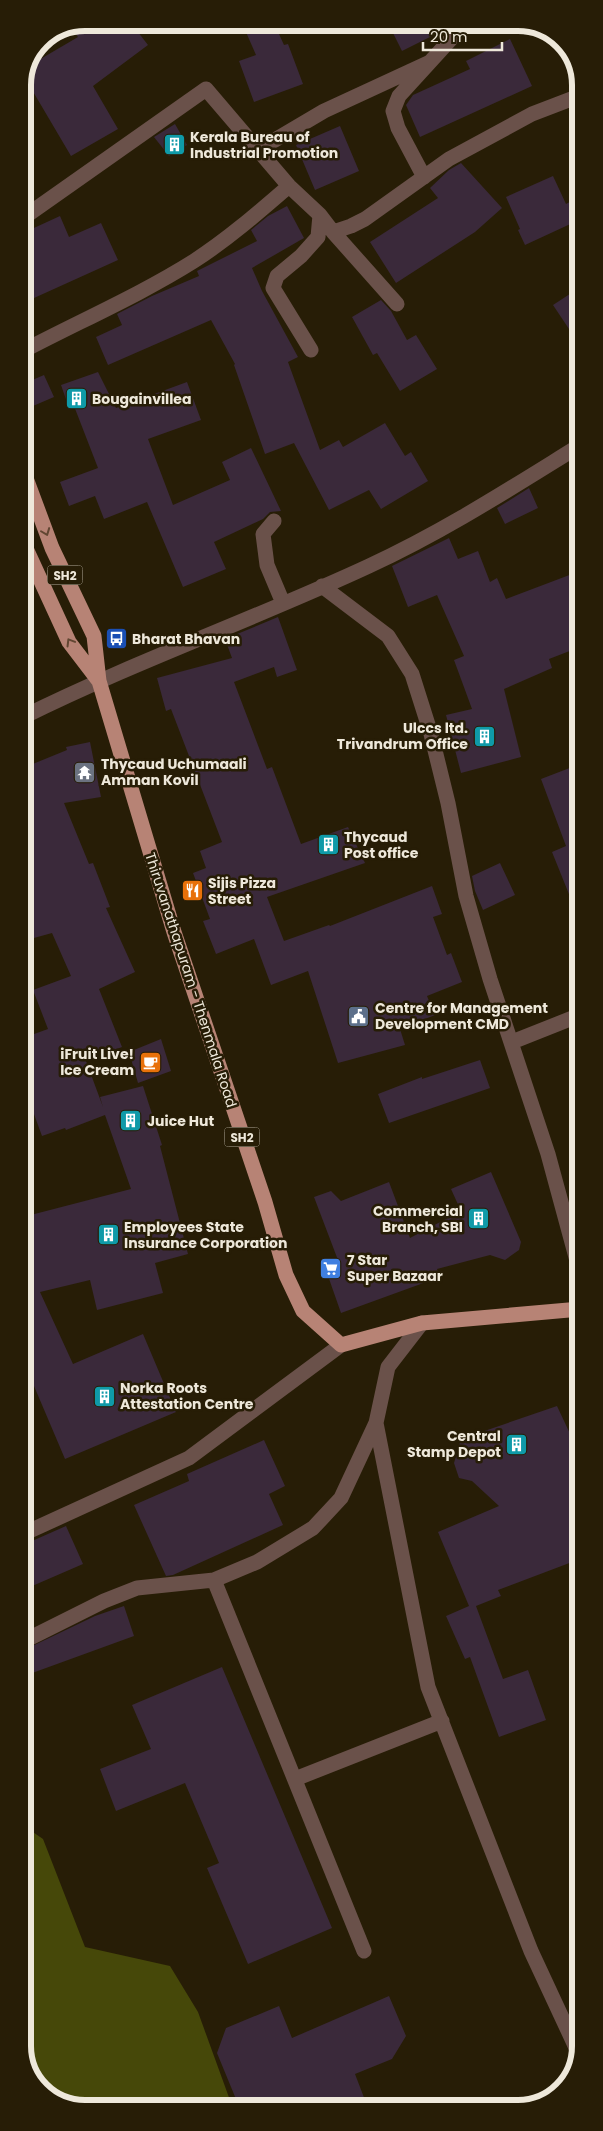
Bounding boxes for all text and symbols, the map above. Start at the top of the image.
scale bar [423,20,502,52]
text: 20 m [430,26,468,47]
place label: Kerala Bureau of Industrial Promotion [190,127,338,163]
building icon: Kerala Bureau of Industrial Promotion [162,133,186,157]
building icon: Bougainvillea [64,387,88,411]
place label: Bougainvillea [92,389,191,409]
one-way arrow [40,527,50,536]
road number: SH2 [48,566,82,584]
bus stop icon: Bharat Bhavan [104,627,128,651]
place label: Bharat Bhavan [132,629,240,649]
one-way arrow [67,638,77,647]
place label: Ulccs ltd. Trivandrum Office [337,718,468,754]
building icon: Ulccs ltd. Trivandrum Office [472,724,496,748]
place label: Thycaud Uchumaali Amman Kovil [101,754,247,790]
temple icon: Thycaud Uchumaali Amman Kovil [73,760,97,784]
place label: Thycaud Post office [344,827,419,863]
building icon: Thycaud Post office [316,833,340,857]
street label: Thiruvanathapuram - Thenmala Road [140,850,242,1110]
place label: Sijis Pizza Street [208,873,276,909]
restaurant icon: Sijis Pizza Street [180,879,204,903]
place label: Centre for Management Development CMD [375,998,548,1034]
public building icon: Centre for Management Development CMD [347,1004,371,1028]
place label: iFruit Live! Ice Cream [60,1044,134,1080]
cafe icon: iFruit Live! Ice Cream [138,1050,162,1074]
building icon: Juice Hut [119,1109,143,1133]
place label: Juice Hut [147,1111,214,1131]
road number: SH2 [224,1128,260,1146]
place label: Commercial Branch, SBI [373,1201,463,1237]
building icon: Commercial Branch, SBI [467,1207,491,1231]
place label: Employees State Insurance Corporation [124,1217,287,1253]
building icon: Employees State Insurance Corporation [96,1223,120,1247]
place label: 7 Star Super Bazaar [347,1250,443,1286]
supermarket icon: 7 Star Super Bazaar [319,1256,343,1280]
place label: Norka Roots Attestation Centre [120,1378,254,1414]
building icon: Norka Roots Attestation Centre [92,1384,116,1408]
place label: Central Stamp Depot [407,1426,501,1462]
building icon: Central Stamp Depot [505,1432,529,1456]

